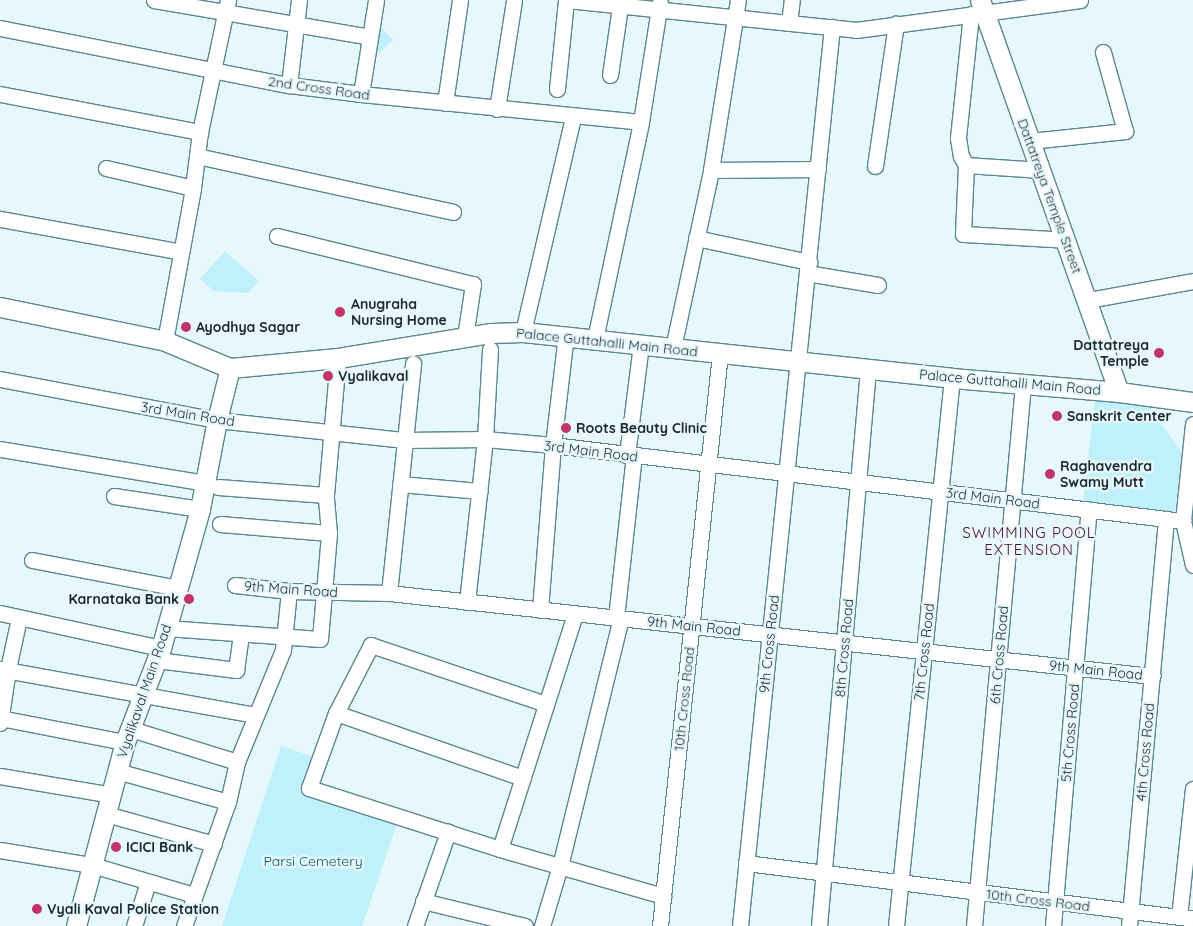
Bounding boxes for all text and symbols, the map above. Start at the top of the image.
street label: 2nd Cross Road [267,73,371,103]
street label: Dattatreya Temple Street [1014,116,1086,276]
place label: Anugraha Nursing Home [351,296,447,328]
marker: Anugraha Nursing Home [333,305,347,319]
place label: Ayodhya Sagar [196,319,300,335]
marker: Ayodhya Sagar [180,321,192,333]
street label: Palace Guttahalli Main Road [515,324,699,360]
place label: Dattatreya Temple [1073,337,1149,370]
marker: Dattatreya Temple [1153,347,1165,359]
street label: Palace Guttahalli Main Road [918,366,1102,398]
place label: Vyalikaval [338,368,409,384]
marker: Vyalikaval [322,370,334,382]
street label: 3rd Main Road [140,398,236,430]
place label: Sanskrit Center [1067,408,1172,424]
marker: Sanskrit Center [1051,410,1063,422]
place label: Roots Beauty Clinic [576,420,707,436]
marker: Roots Beauty Clinic [560,422,572,434]
street label: 3rd Main Road [543,437,639,465]
place label: Raghavendra Swamy Mutt [1060,458,1152,491]
marker: Raghavendra Swamy Mutt [1044,468,1056,480]
street label: 3rd Main Road [945,484,1041,512]
district label: SWIMMING POOL EXTENSION [961,523,1097,558]
street label: 9th Main Road [244,577,338,601]
place label: Karnataka Bank [68,591,179,607]
marker: Karnataka Bank [183,593,195,605]
street label: 9th Cross Road [755,594,783,694]
street label: 8th Cross Road [831,598,857,698]
street label: 7th Cross Road [911,602,937,702]
street label: 6th Cross Road [986,605,1012,705]
street label: 9th Main Road [646,613,742,639]
street label: Vyalikaval Main Road [113,622,175,760]
street label: 10th Cross Road [670,646,698,752]
street label: 9th Main Road [1048,657,1144,683]
street label: 5th Cross Road [1057,683,1083,783]
street label: 4th Cross Road [1132,702,1158,802]
place label: ICICI Bank [126,839,193,855]
marker: ICICI Bank [110,841,122,853]
park label: Parsi Cemetery [263,853,363,869]
street label: 10th Cross Road [985,885,1091,915]
place label: Vyali Kaval Police Station [47,901,219,917]
marker: Vyali Kaval Police Station [31,903,43,915]

